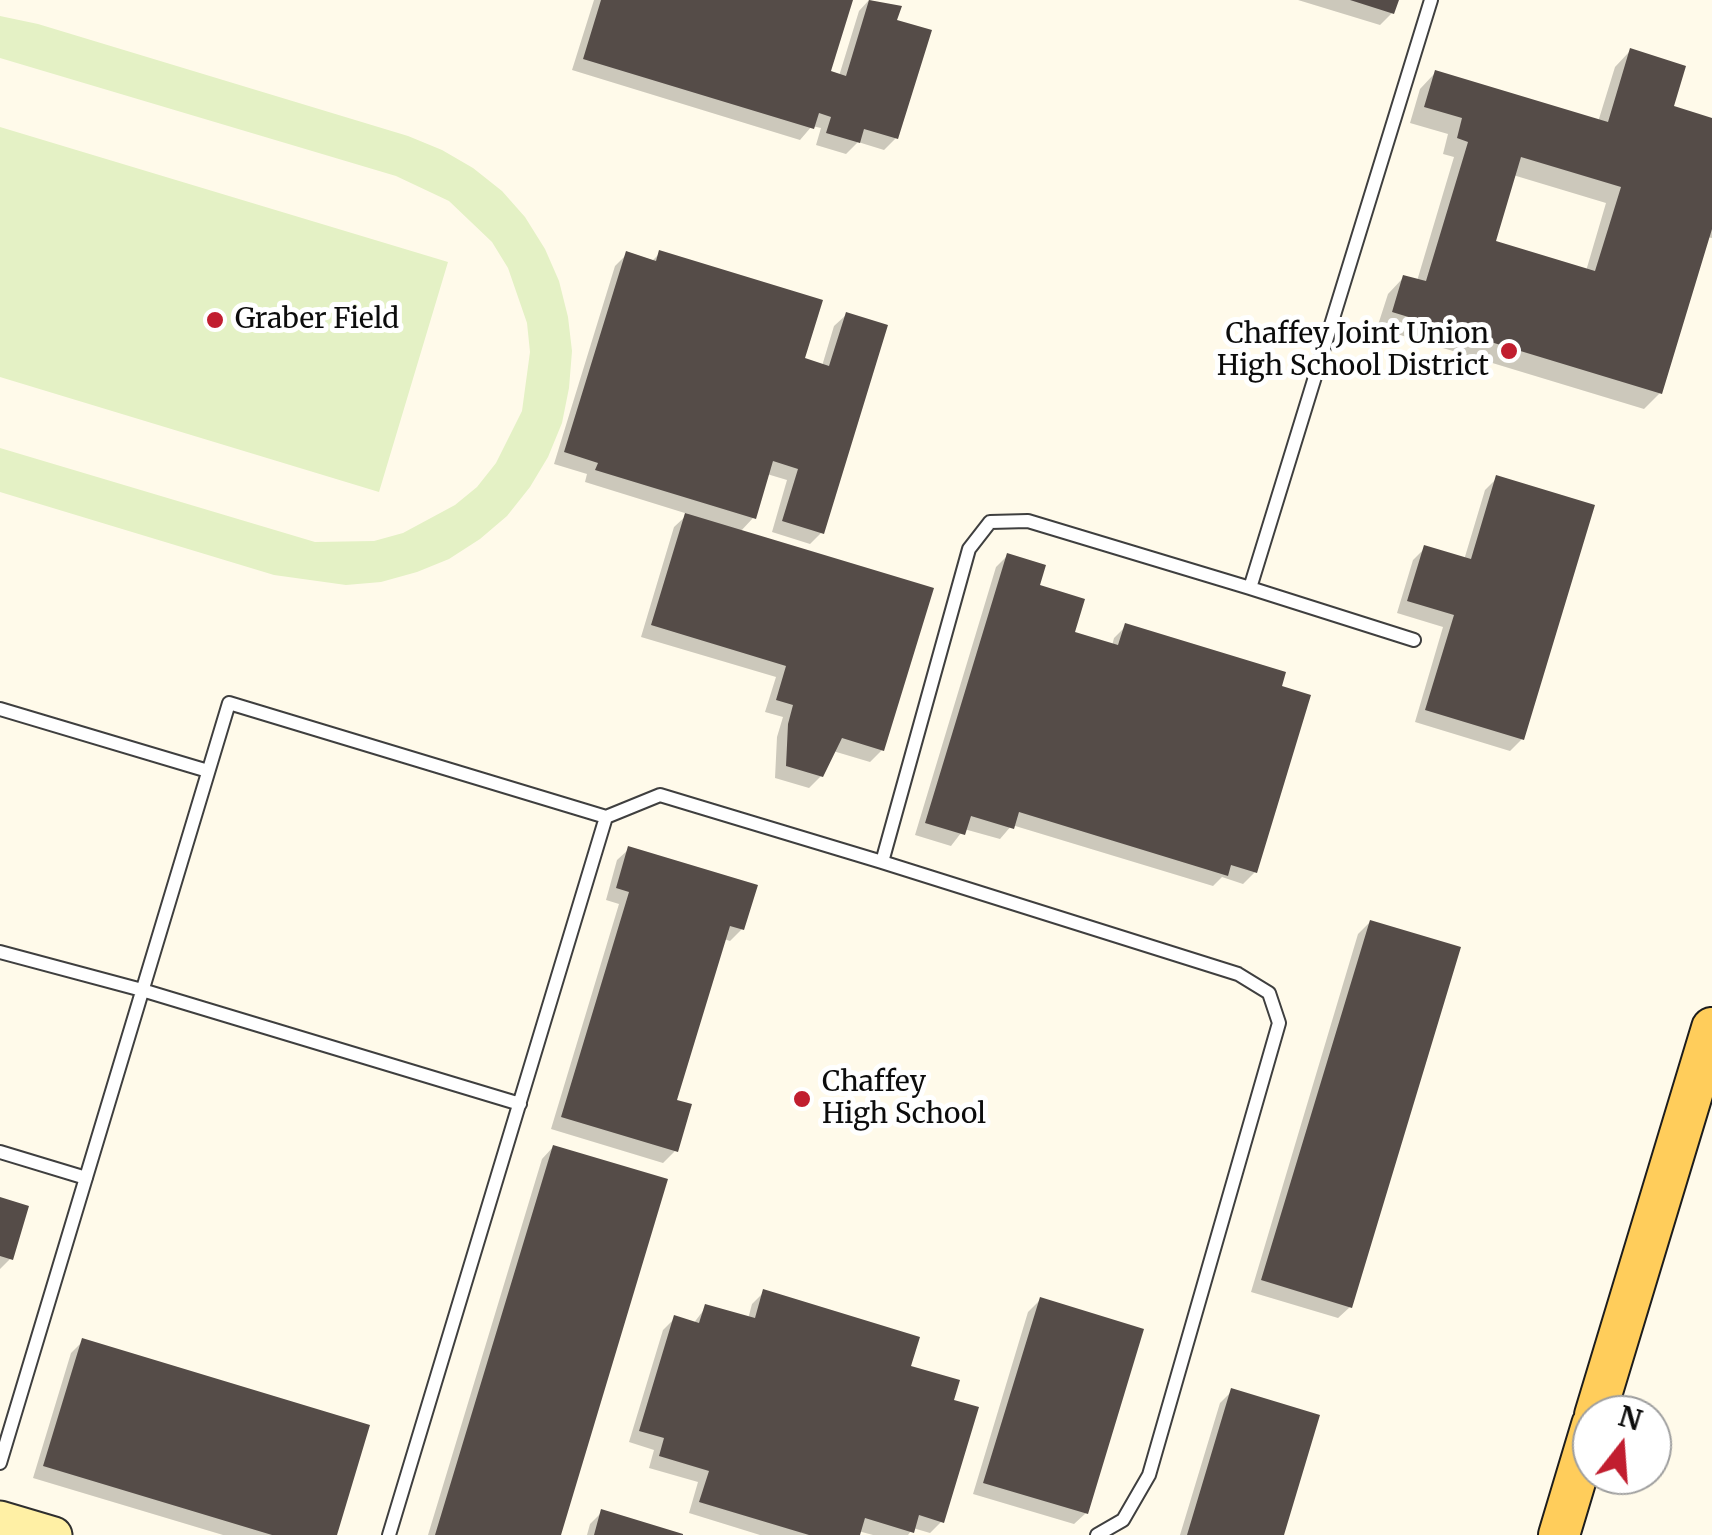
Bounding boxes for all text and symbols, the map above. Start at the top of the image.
place label: Graber Field [235,303,399,337]
marker: Graber Field [204,309,226,331]
place label: Chaffey Joint Union High School District [1217,318,1489,384]
marker: Chaffey Joint Union High School District [1498,340,1520,362]
place label: Chaffey High School [822,1066,986,1132]
marker: Chaffey High School [791,1088,813,1110]
north arrow [1572,1395,1672,1495]
text: N [1614,1398,1646,1439]

